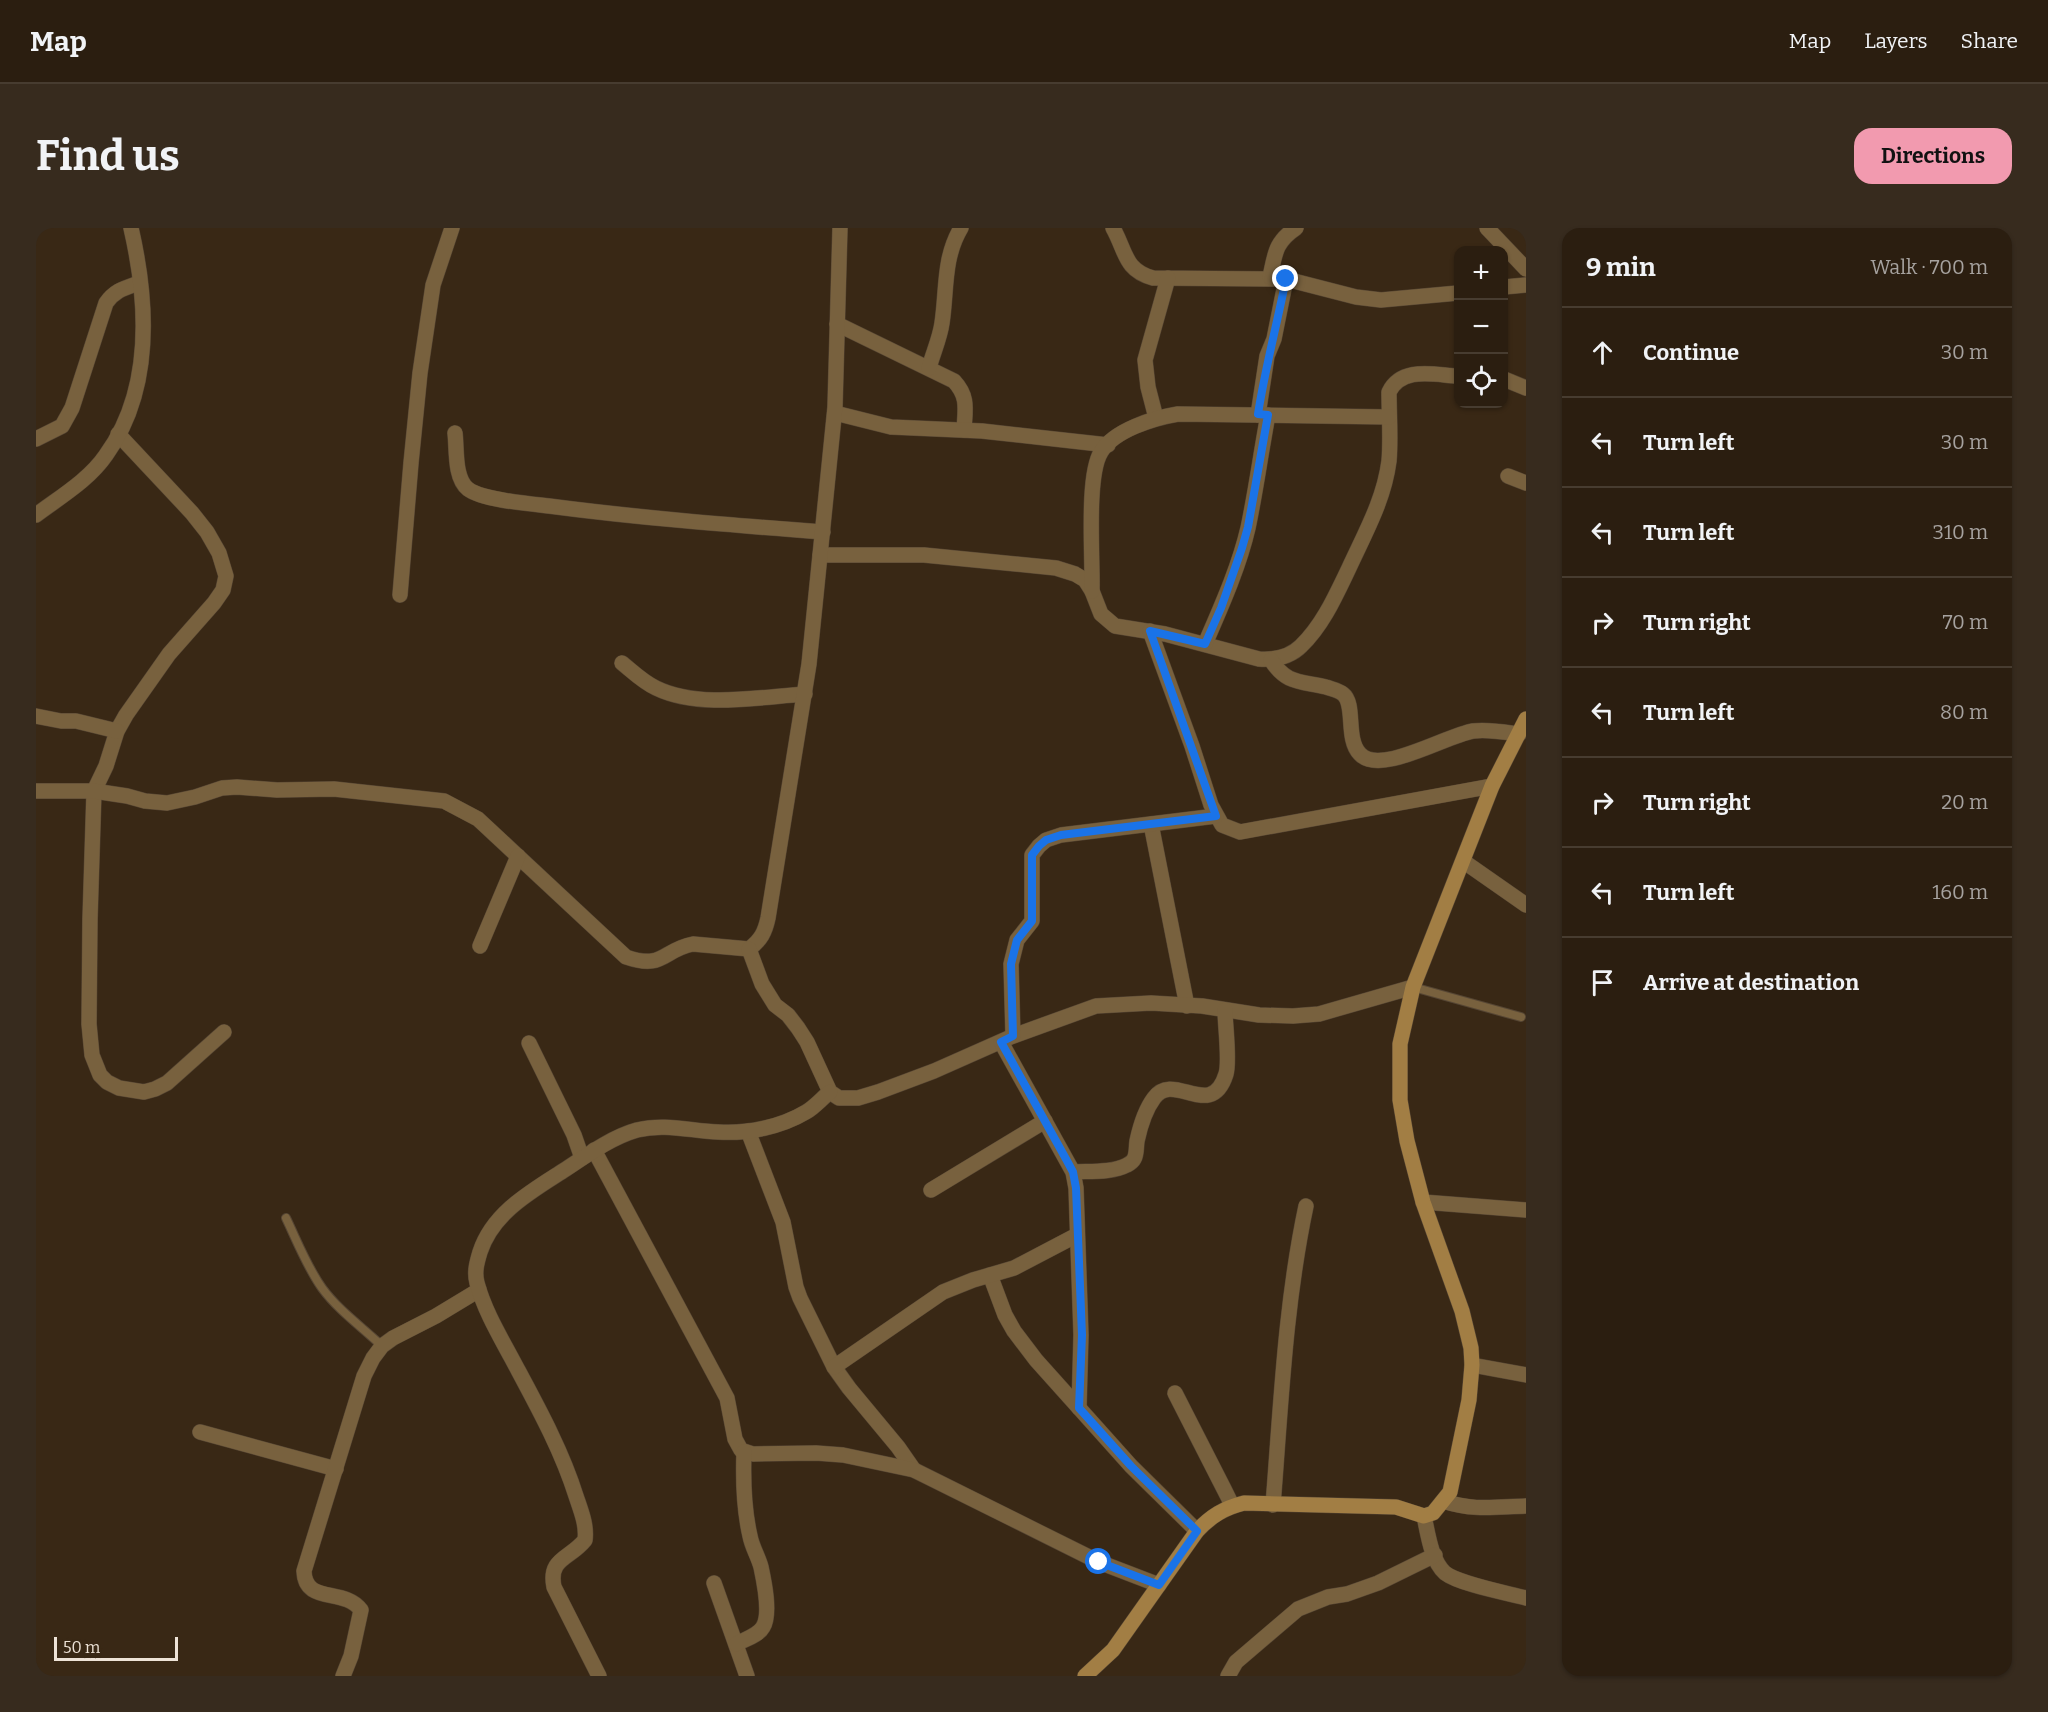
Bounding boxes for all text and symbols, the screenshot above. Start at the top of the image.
text: Map [30,25,87,58]
text: Map [1789,28,1831,54]
text: Layers [1864,28,1928,54]
text: Share [1961,28,2018,54]
button: Directions [1854,128,2012,184]
text: Find us [36,131,180,181]
map controls [1454,246,1508,408]
button: + [1454,246,1508,300]
text: 9 min [1586,252,1656,283]
text: Walk · 700 m [1871,255,1988,279]
route end [1272,265,1298,291]
button: − [1454,300,1508,354]
icon: ahead [1586,336,1619,369]
text: Continue [1643,339,1739,366]
text: 30 m [1941,340,1988,364]
button: locate [1454,354,1508,408]
icon: left [1586,426,1619,459]
text: Turn left [1643,429,1735,456]
text: 30 m [1941,430,1988,454]
icon: left [1586,516,1619,549]
text: Turn left [1643,519,1735,546]
text: 310 m [1933,520,1988,544]
icon: right [1586,606,1619,639]
text: Turn right [1643,609,1751,636]
text: 70 m [1942,610,1988,634]
icon: left [1586,696,1619,729]
text: Turn left [1643,699,1735,726]
text: 80 m [1940,700,1988,724]
icon: right [1586,786,1619,819]
text: Turn right [1643,789,1751,816]
text: 20 m [1941,790,1988,814]
icon: left [1586,876,1619,909]
text: Turn left [1643,879,1735,906]
text: 160 m [1932,880,1988,904]
icon: arrive [1586,966,1619,999]
text: Arrive at destination [1643,969,1859,996]
route start [1085,1548,1111,1574]
scale bar [54,1634,178,1662]
text: 50 m [63,1638,100,1657]

